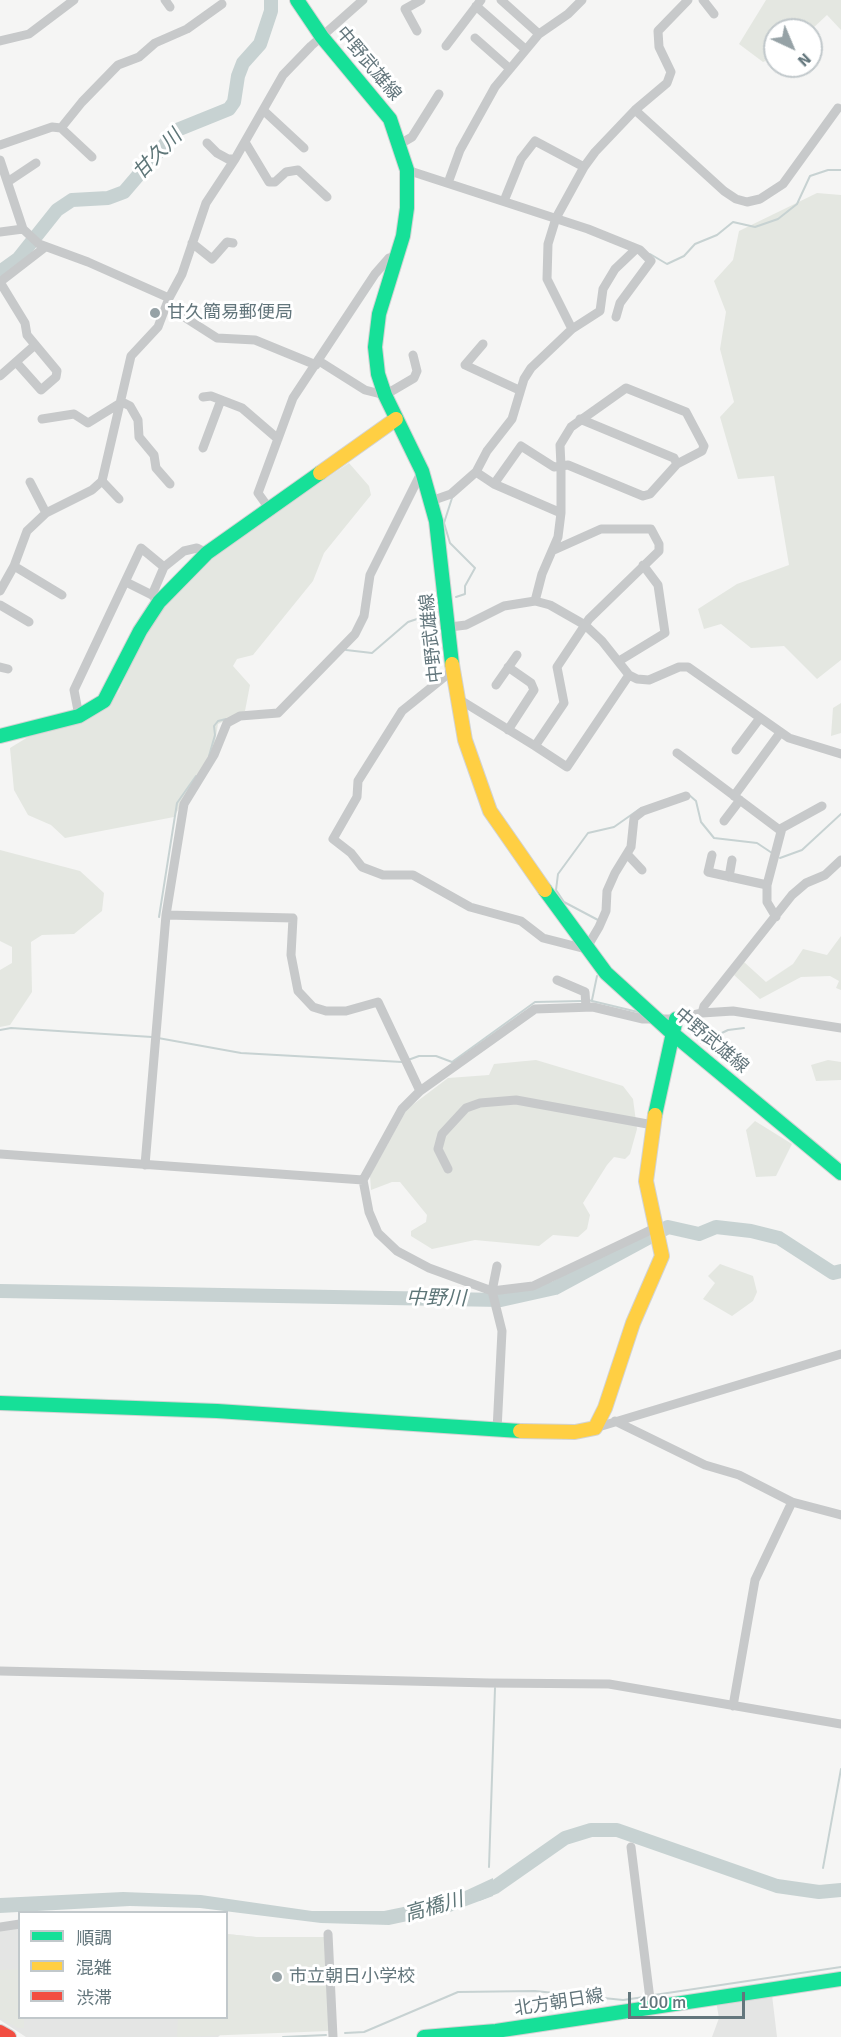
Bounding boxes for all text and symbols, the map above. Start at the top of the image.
north arrow [763,18,823,78]
street label: 中野武雄線 [331,23,405,105]
text: N [793,48,815,71]
water label: 甘久川 [129,125,187,185]
place label: 甘久簡易郵便局 [167,302,293,324]
marker: 甘久簡易郵便局 [148,306,162,320]
street label: 中野武雄線 [417,592,447,684]
street label: 中野武雄線 [670,1004,752,1078]
water label: 中野川 [406,1286,466,1312]
water label: 高橋川 [402,1888,466,1928]
legend [18,1911,228,2019]
text: 順調 [76,1927,112,1949]
text: 混雑 [76,1957,112,1979]
place label: 市立朝日小学校 [289,1966,415,1988]
marker: 市立朝日小学校 [270,1970,284,1984]
scale bar [631,1980,748,2018]
street label: 北方朝日線 [513,1985,605,2021]
text: 渋滞 [76,1987,112,2009]
text: 100 m [639,1991,686,2013]

